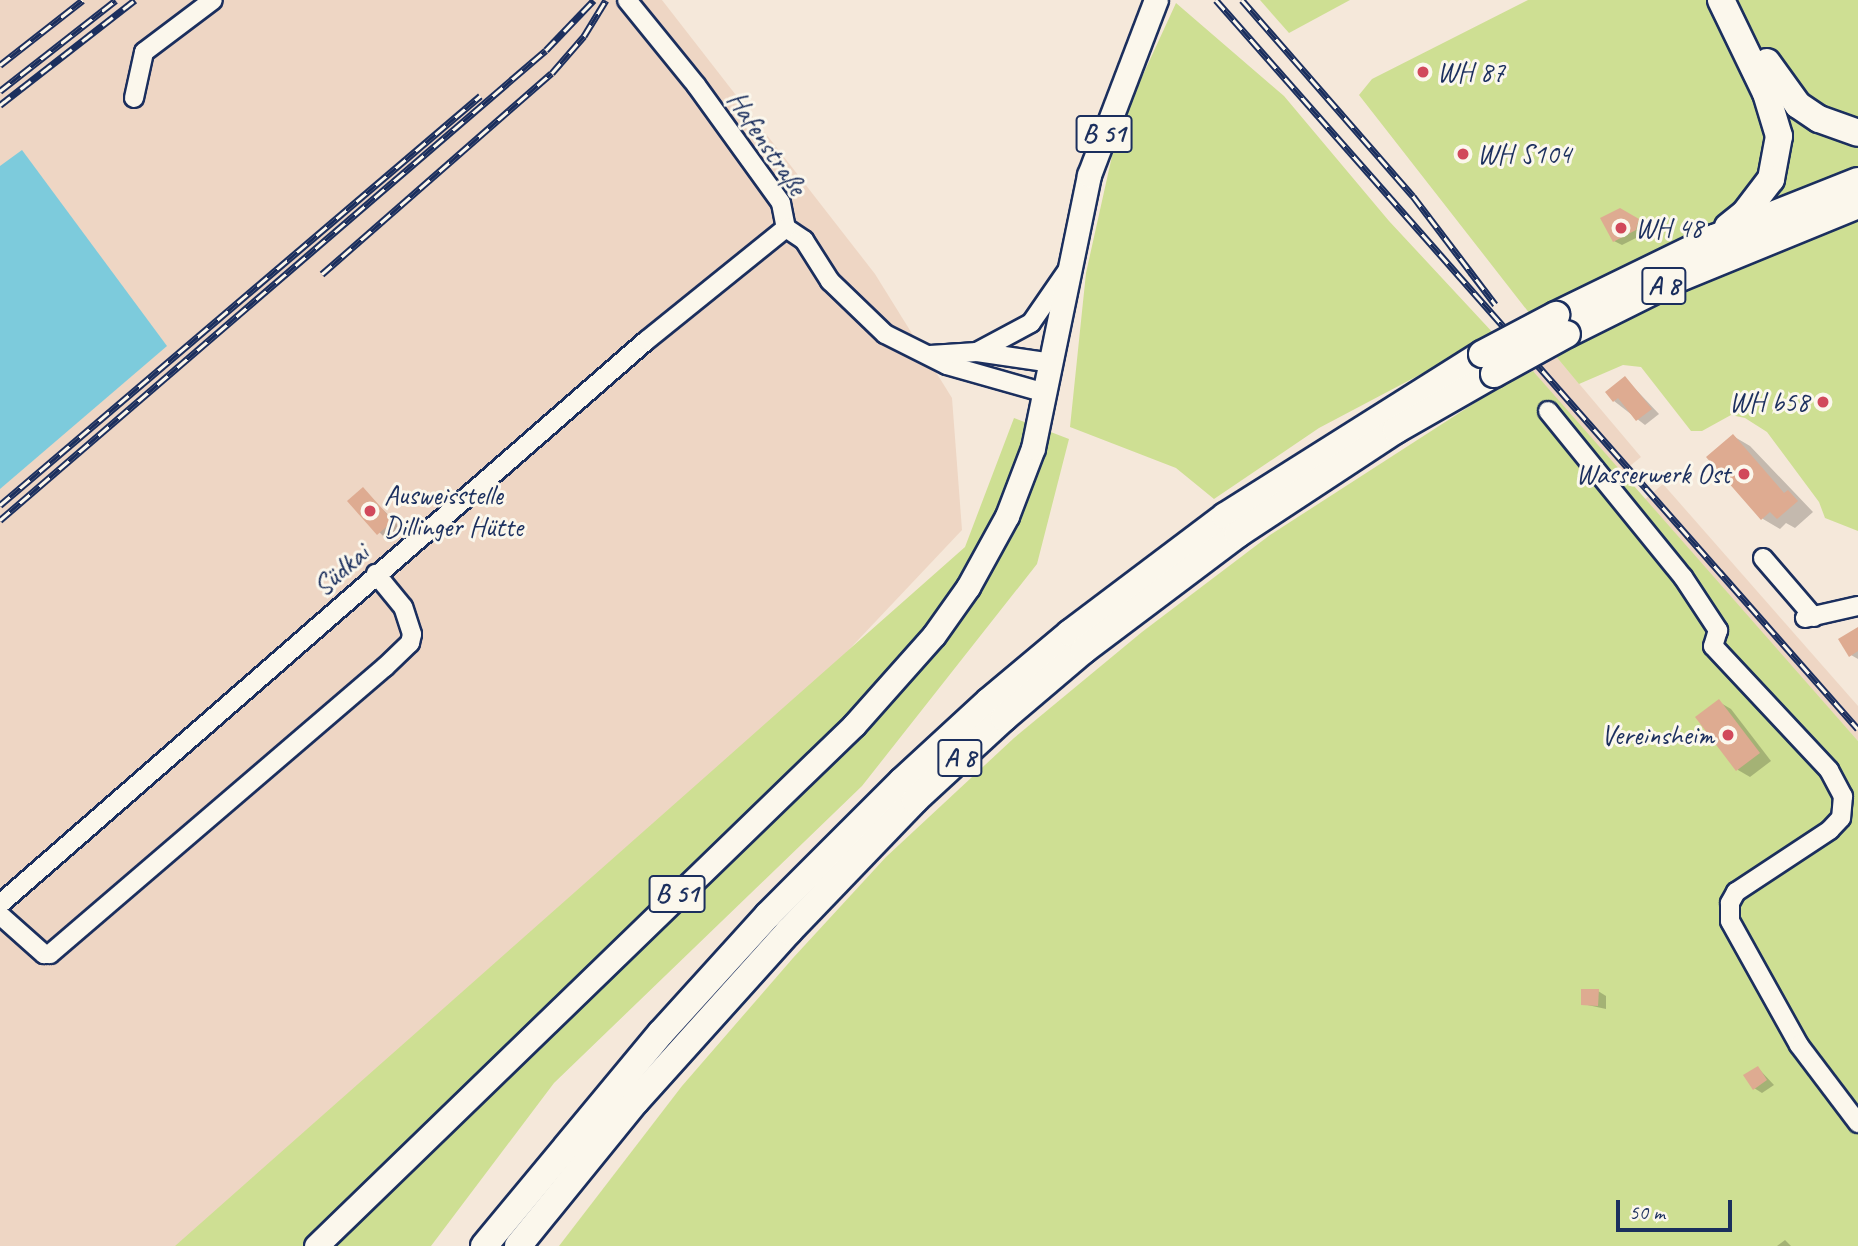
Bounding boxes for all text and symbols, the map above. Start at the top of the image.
place label: WH 87 [1437,55,1505,89]
marker: WH 87 [1415,64,1431,80]
street label: Hafenstraße [720,84,814,202]
road number: B 51 [1074,111,1134,156]
place label: WH S104 [1477,137,1571,171]
marker: WH S104 [1455,146,1471,162]
place label: WH 48 [1635,211,1703,245]
marker: WH 48 [1613,220,1629,236]
road number: A 8 [1641,264,1687,308]
place label: WH b58 [1729,385,1809,419]
marker: WH b58 [1815,394,1831,410]
place label: Wasserwerk Ost [1576,457,1730,491]
marker: Wasserwerk Ost [1736,466,1752,482]
place label: Ausweisstelle Dillinger Hütte [384,478,523,544]
marker: Ausweisstelle Dillinger Hütte [362,503,378,519]
street label: Südkai [306,537,376,603]
place label: Vereinsheim [1601,718,1714,752]
marker: Vereinsheim [1720,727,1736,743]
road number: A 8 [937,736,983,780]
road number: B 51 [647,872,707,916]
scale bar [1620,1186,1736,1230]
text: 50 m [1629,1199,1665,1225]

